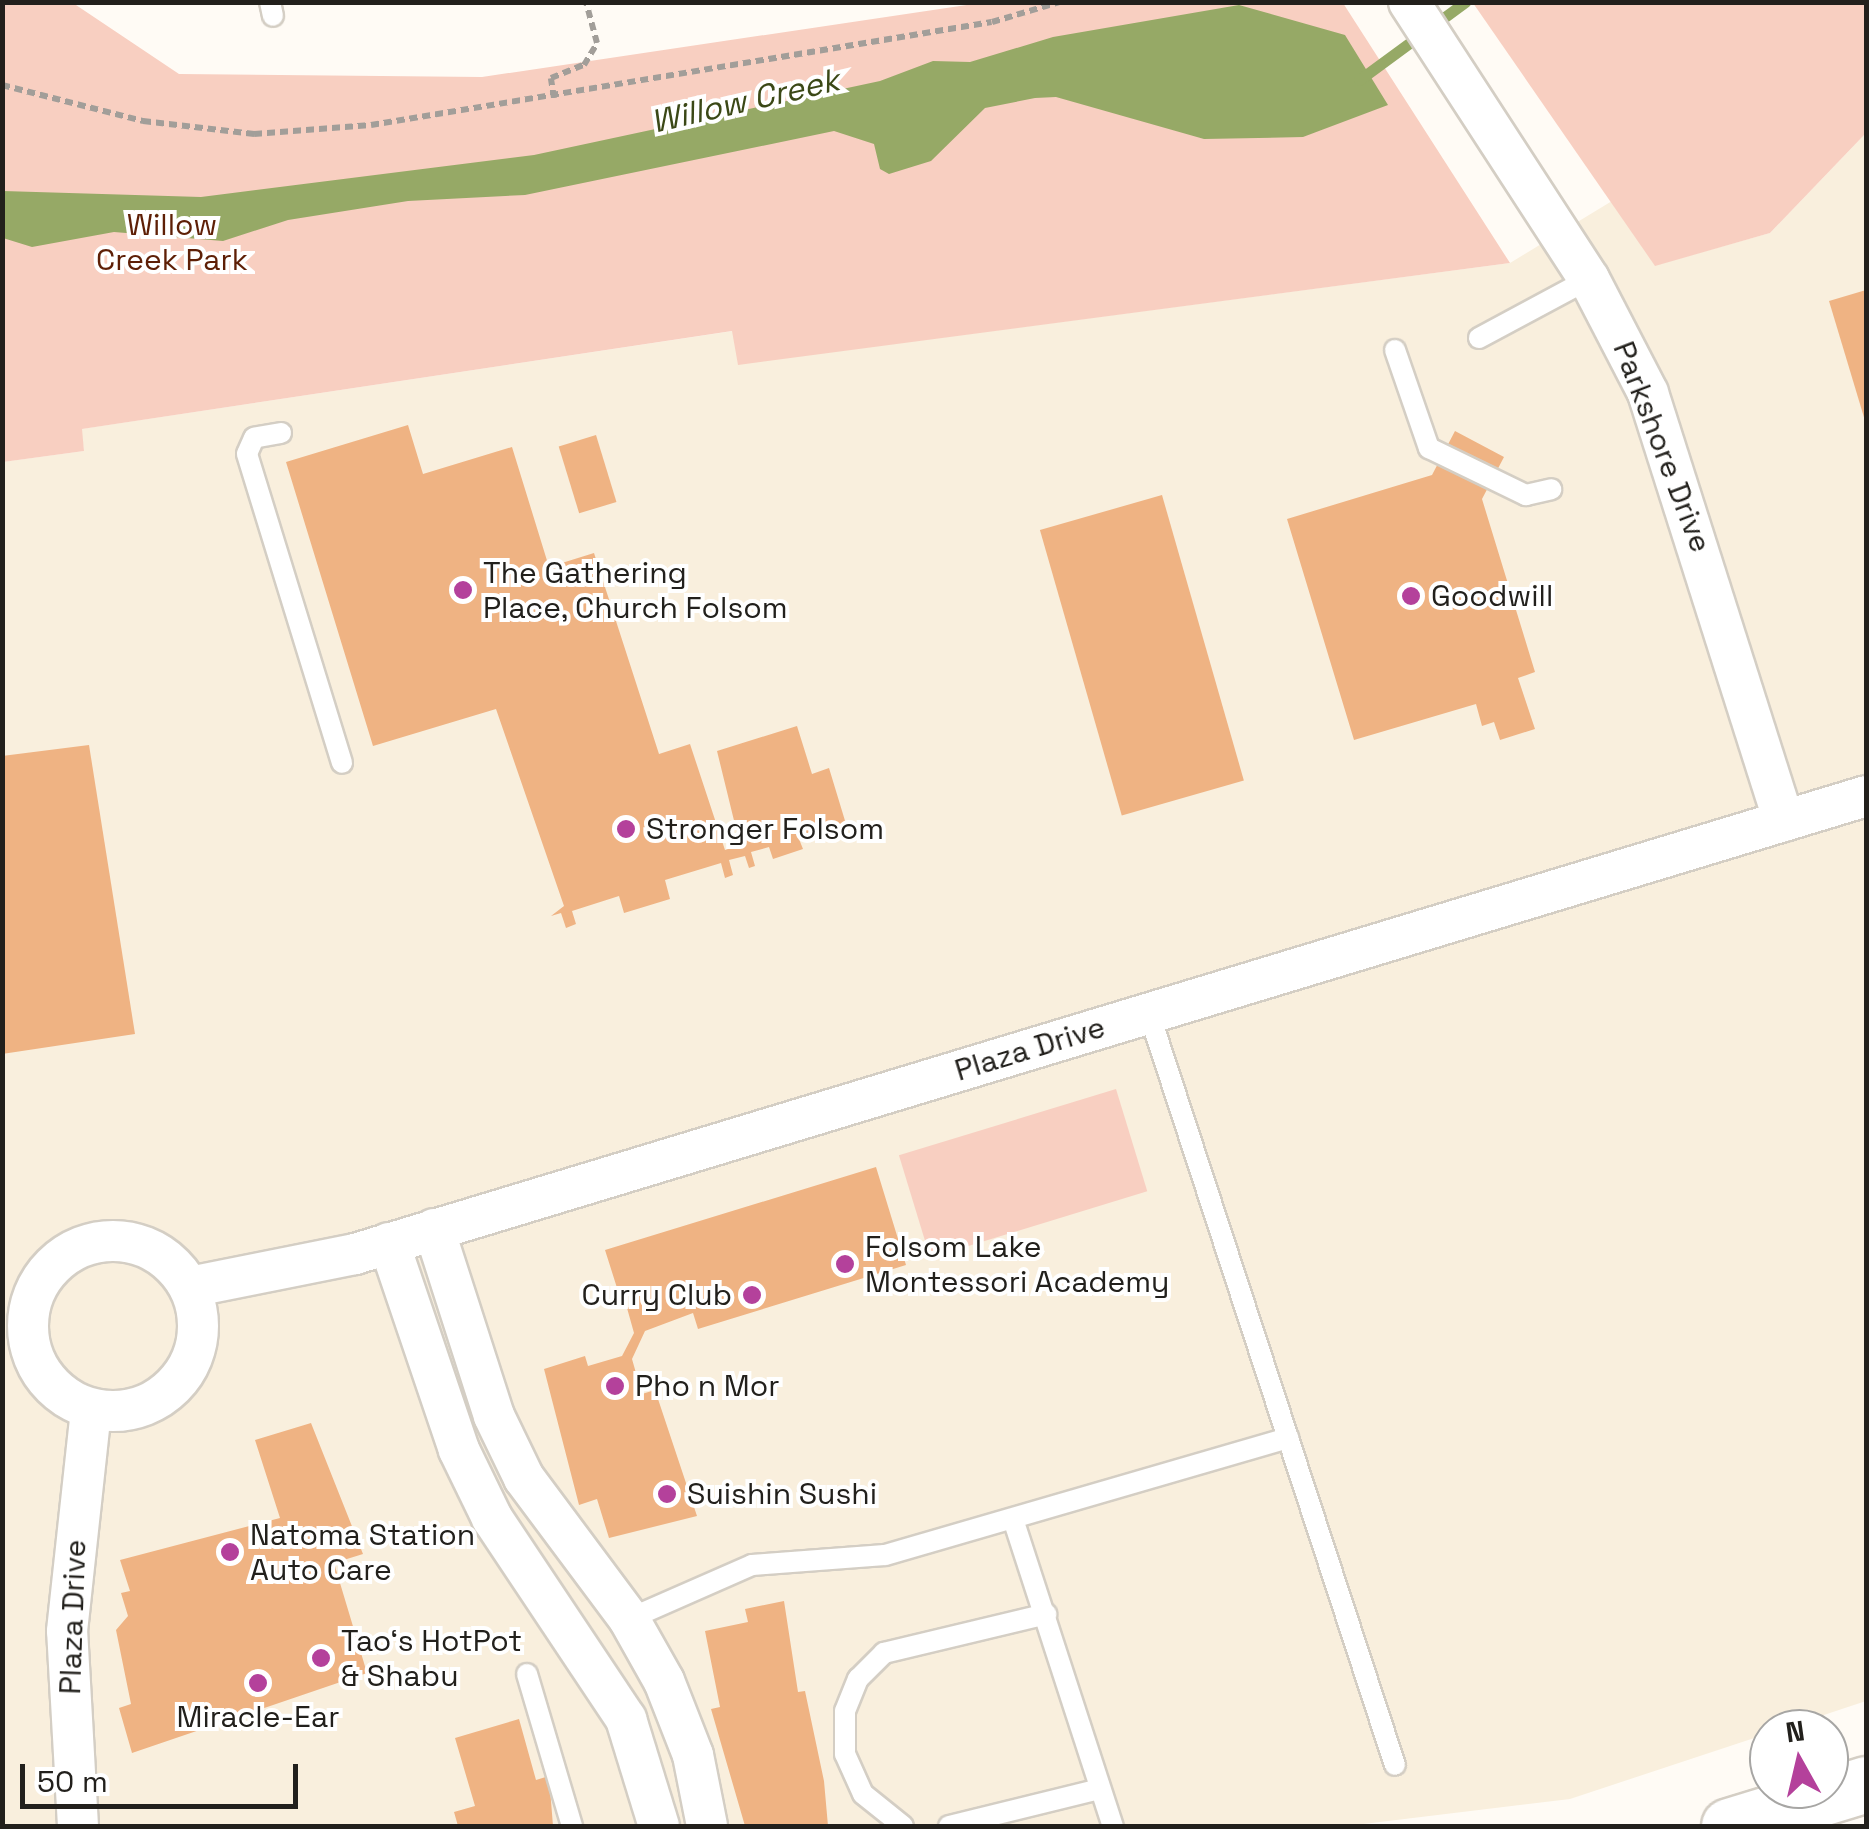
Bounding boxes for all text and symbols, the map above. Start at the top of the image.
water label: Willow Creek [647,61,843,141]
park label: Willow Creek Park [96,207,248,278]
street label: Parkshore Drive [1605,337,1719,557]
place label: The Gathering Place, Church Folsom [483,555,789,626]
place label: Goodwill [1431,578,1553,614]
marker: The Gathering Place, Church Folsom [452,579,474,601]
marker: Goodwill [1400,585,1422,607]
place label: Stronger Folsom [646,811,884,847]
marker: Stronger Folsom [615,818,637,840]
street label: Plaza Drive [951,1009,1109,1089]
place label: Folsom Lake Montessori Academy [865,1229,1170,1300]
marker: Folsom Lake Montessori Academy [834,1253,856,1275]
place label: Curry Club [581,1277,732,1313]
marker: Curry Club [741,1284,763,1306]
place label: Pho n Mor [635,1368,780,1404]
marker: Pho n Mor [604,1375,626,1397]
place label: Suishin Sushi [687,1476,877,1512]
marker: Suishin Sushi [656,1483,678,1505]
place label: Natoma Station Auto Care [250,1517,475,1588]
street label: Plaza Drive [52,1539,94,1695]
marker: Natoma Station Auto Care [219,1541,241,1563]
place label: Tao‘s HotPot & Shabu [341,1623,522,1694]
marker: Tao‘s HotPot & Shabu [310,1647,332,1669]
marker: Miracle-Ear [247,1672,269,1694]
place label: Miracle-Ear [176,1699,340,1735]
north arrow [1749,1709,1849,1809]
text: N [1783,1712,1807,1750]
scale bar [25,1744,302,1806]
text: 50 m [37,1762,108,1801]

